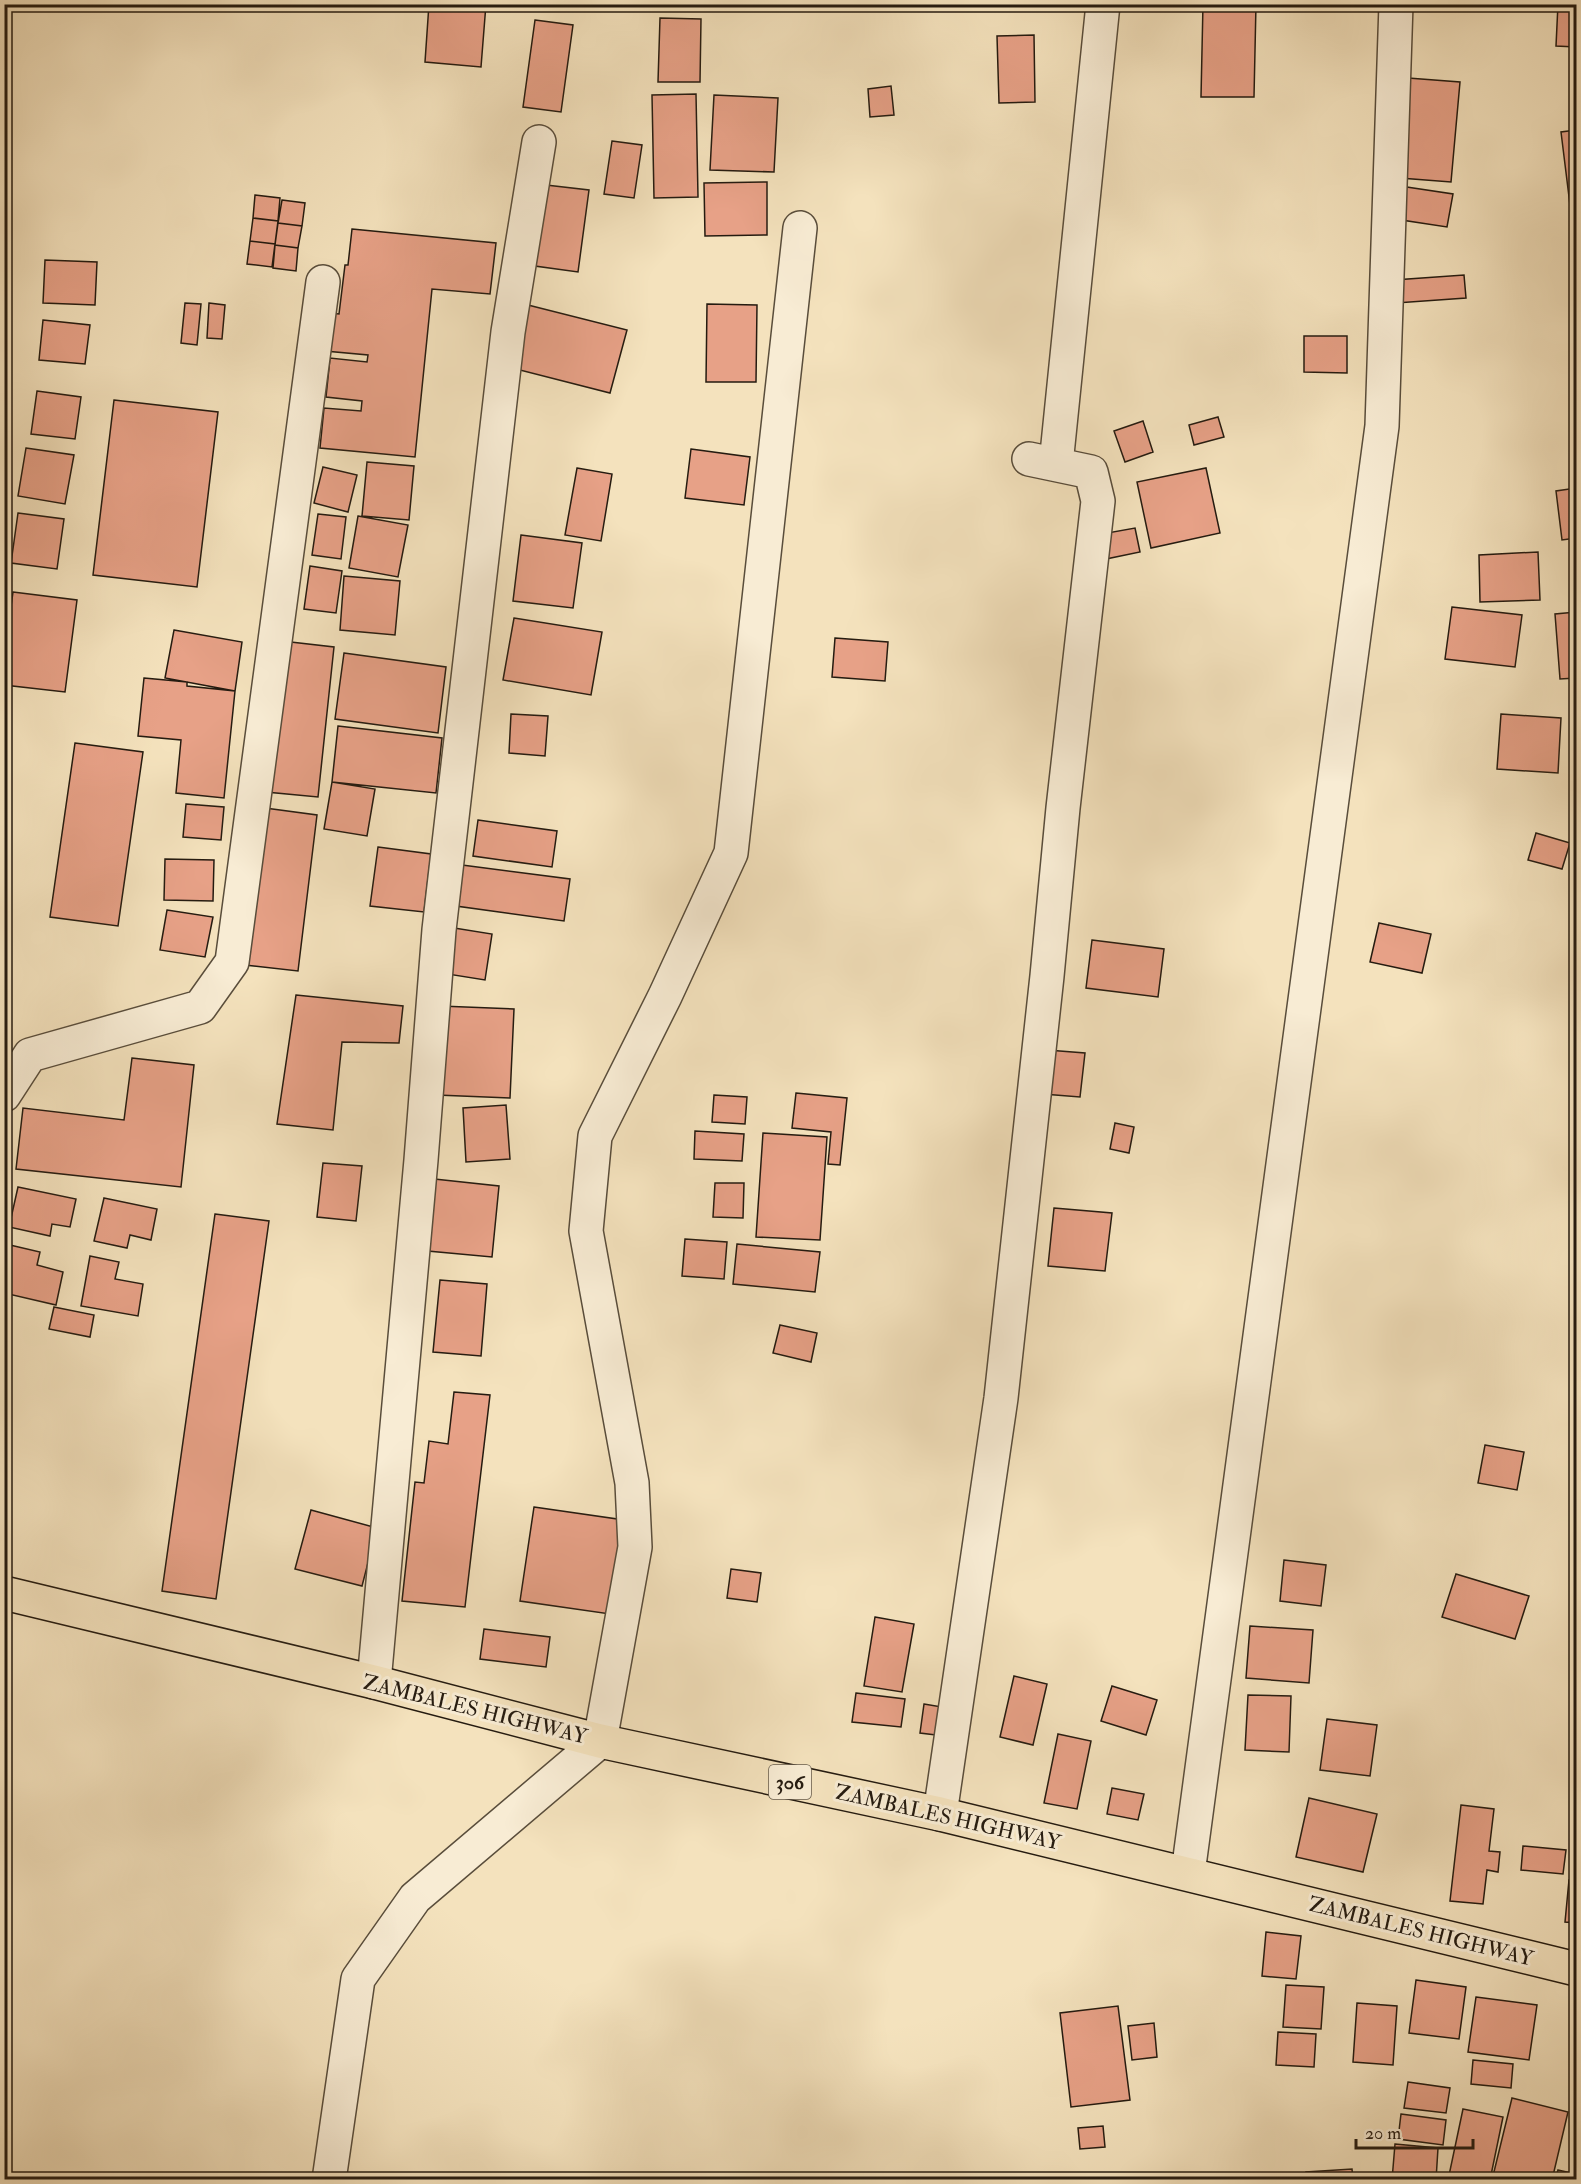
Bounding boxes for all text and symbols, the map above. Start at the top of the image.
street label: ZAMBALES HIGHWAY [360,1668,591,1751]
road number: 306 [769,1765,811,1799]
street label: ZAMBALES HIGHWAY [832,1778,1064,1857]
street label: ZAMBALES HIGHWAY [1306,1890,1537,1973]
scale bar [1356,2112,1473,2150]
text: 20 m [1365,2122,1401,2145]

